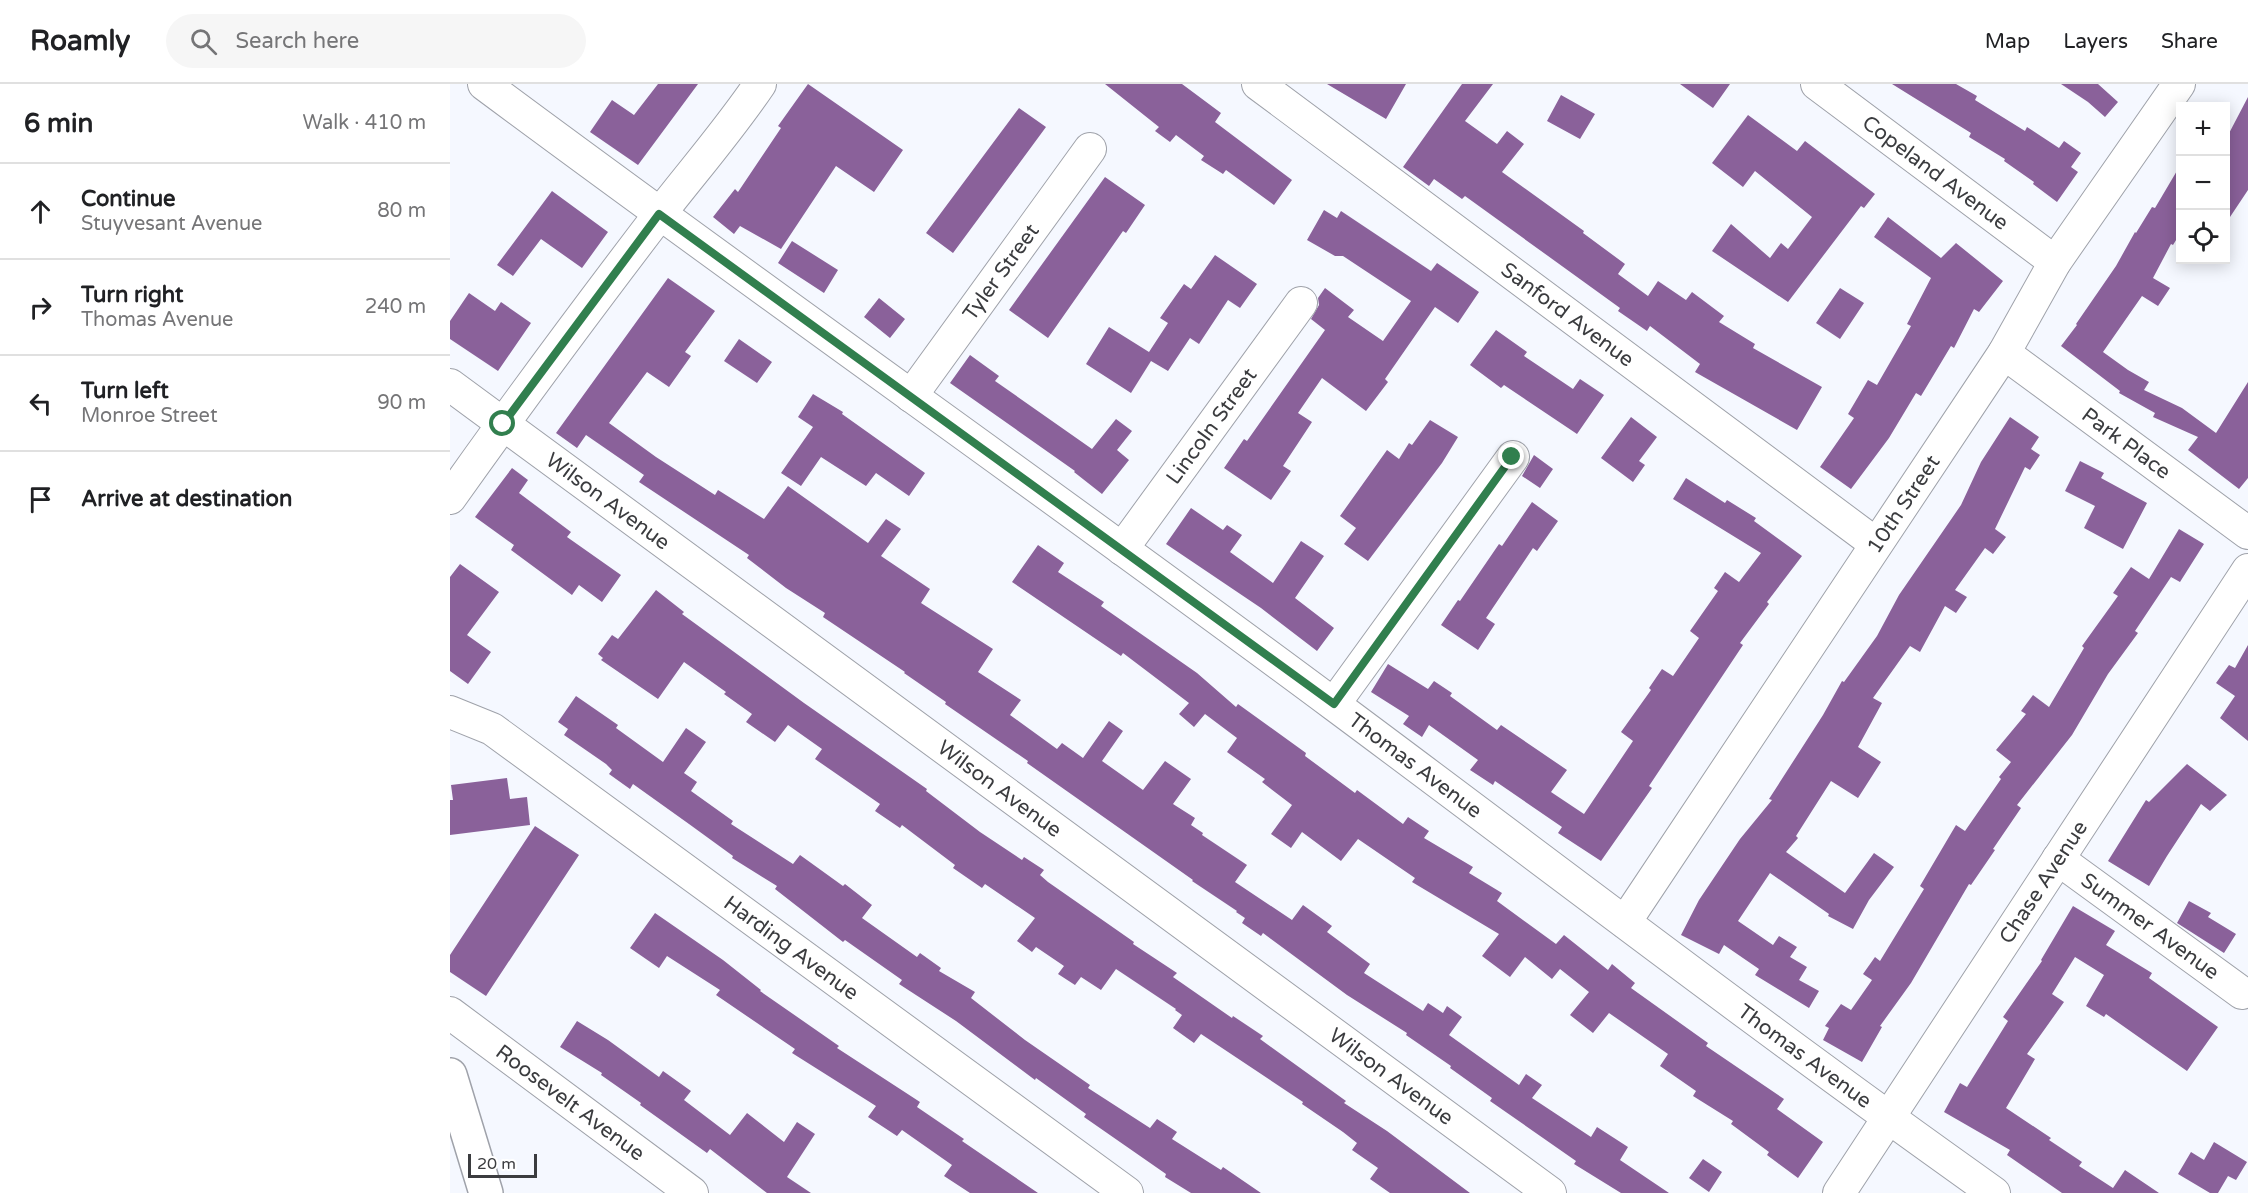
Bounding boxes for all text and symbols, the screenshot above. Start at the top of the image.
search box [166,14,586,68]
text: Roamly [30,24,130,58]
icon: search [187,25,220,58]
text: Search here [235,28,359,54]
text: Map [1985,29,2030,54]
text: Layers [2063,29,2128,54]
text: Share [2161,29,2218,54]
map controls [2176,102,2230,264]
button: + [2176,102,2230,156]
text: 6 min [24,108,93,139]
street label: Copeland Avenue [1858,110,2014,235]
text: Walk · 410 m [303,111,426,135]
button: − [2176,156,2230,210]
text: Continue [81,186,176,212]
icon: ahead [24,195,57,228]
text: 80 m [377,199,426,223]
button: locate [2176,210,2230,264]
text: Stuyvesant Avenue [81,212,262,236]
street label: Tyler Street [957,219,1044,325]
street label: Sanford Avenue [1496,257,1639,372]
text: Turn right [81,282,183,308]
icon: right [24,291,57,324]
text: 240 m [365,295,426,319]
text: Thomas Avenue [81,308,233,332]
street label: Lincoln Street [1161,363,1262,489]
text: Turn left [81,378,169,404]
icon: left [24,387,57,420]
text: 90 m [377,391,426,415]
street label: Park Place [2077,402,2176,484]
text: Monroe Street [81,404,218,428]
route start [489,410,515,436]
route end [1498,443,1524,469]
street label: Wilson Avenue [541,447,675,555]
street label: 10th Street [1862,450,1945,558]
icon: arrive [24,483,57,516]
text: Arrive at destination [81,486,292,512]
street label: Thomas Avenue [1344,707,1487,823]
street label: Wilson Avenue [933,735,1067,843]
street label: Chase Avenue [1994,816,2093,948]
street label: Summer Avenue [2076,868,2224,985]
street label: Harding Avenue [719,890,864,1005]
street label: Thomas Avenue [1733,999,1877,1114]
street label: Wilson Avenue [1324,1023,1458,1130]
street label: Roosevelt Avenue [491,1039,650,1166]
scale bar [468,1151,537,1178]
text: 20 m [477,1154,516,1174]

